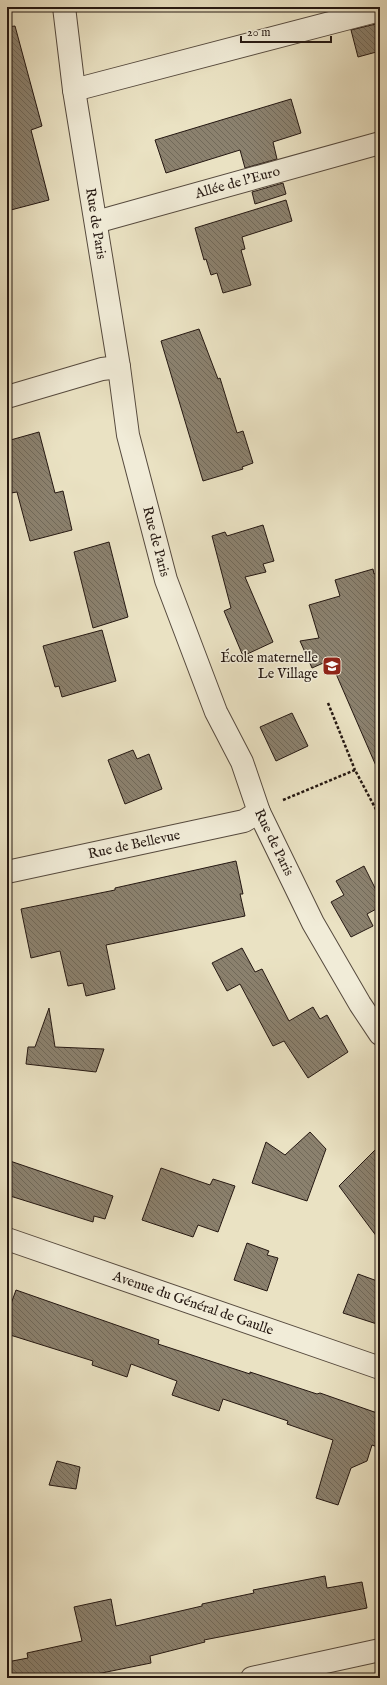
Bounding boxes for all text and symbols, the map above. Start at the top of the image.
scale bar [241,18,331,44]
text: 20 m [247,25,270,40]
street label: Allée de l'Euro [192,162,283,203]
street label: Rue de Paris [81,187,110,261]
street label: Rue de Paris [138,504,174,579]
place label: École maternelle Le Village [220,648,319,683]
school or university icon: École maternelle Le Village [321,655,343,677]
street label: Rue de Paris [250,806,298,879]
street label: Rue de Bellevue [86,826,182,863]
street label: Avenue du Général de Gaulle [110,1267,276,1340]

